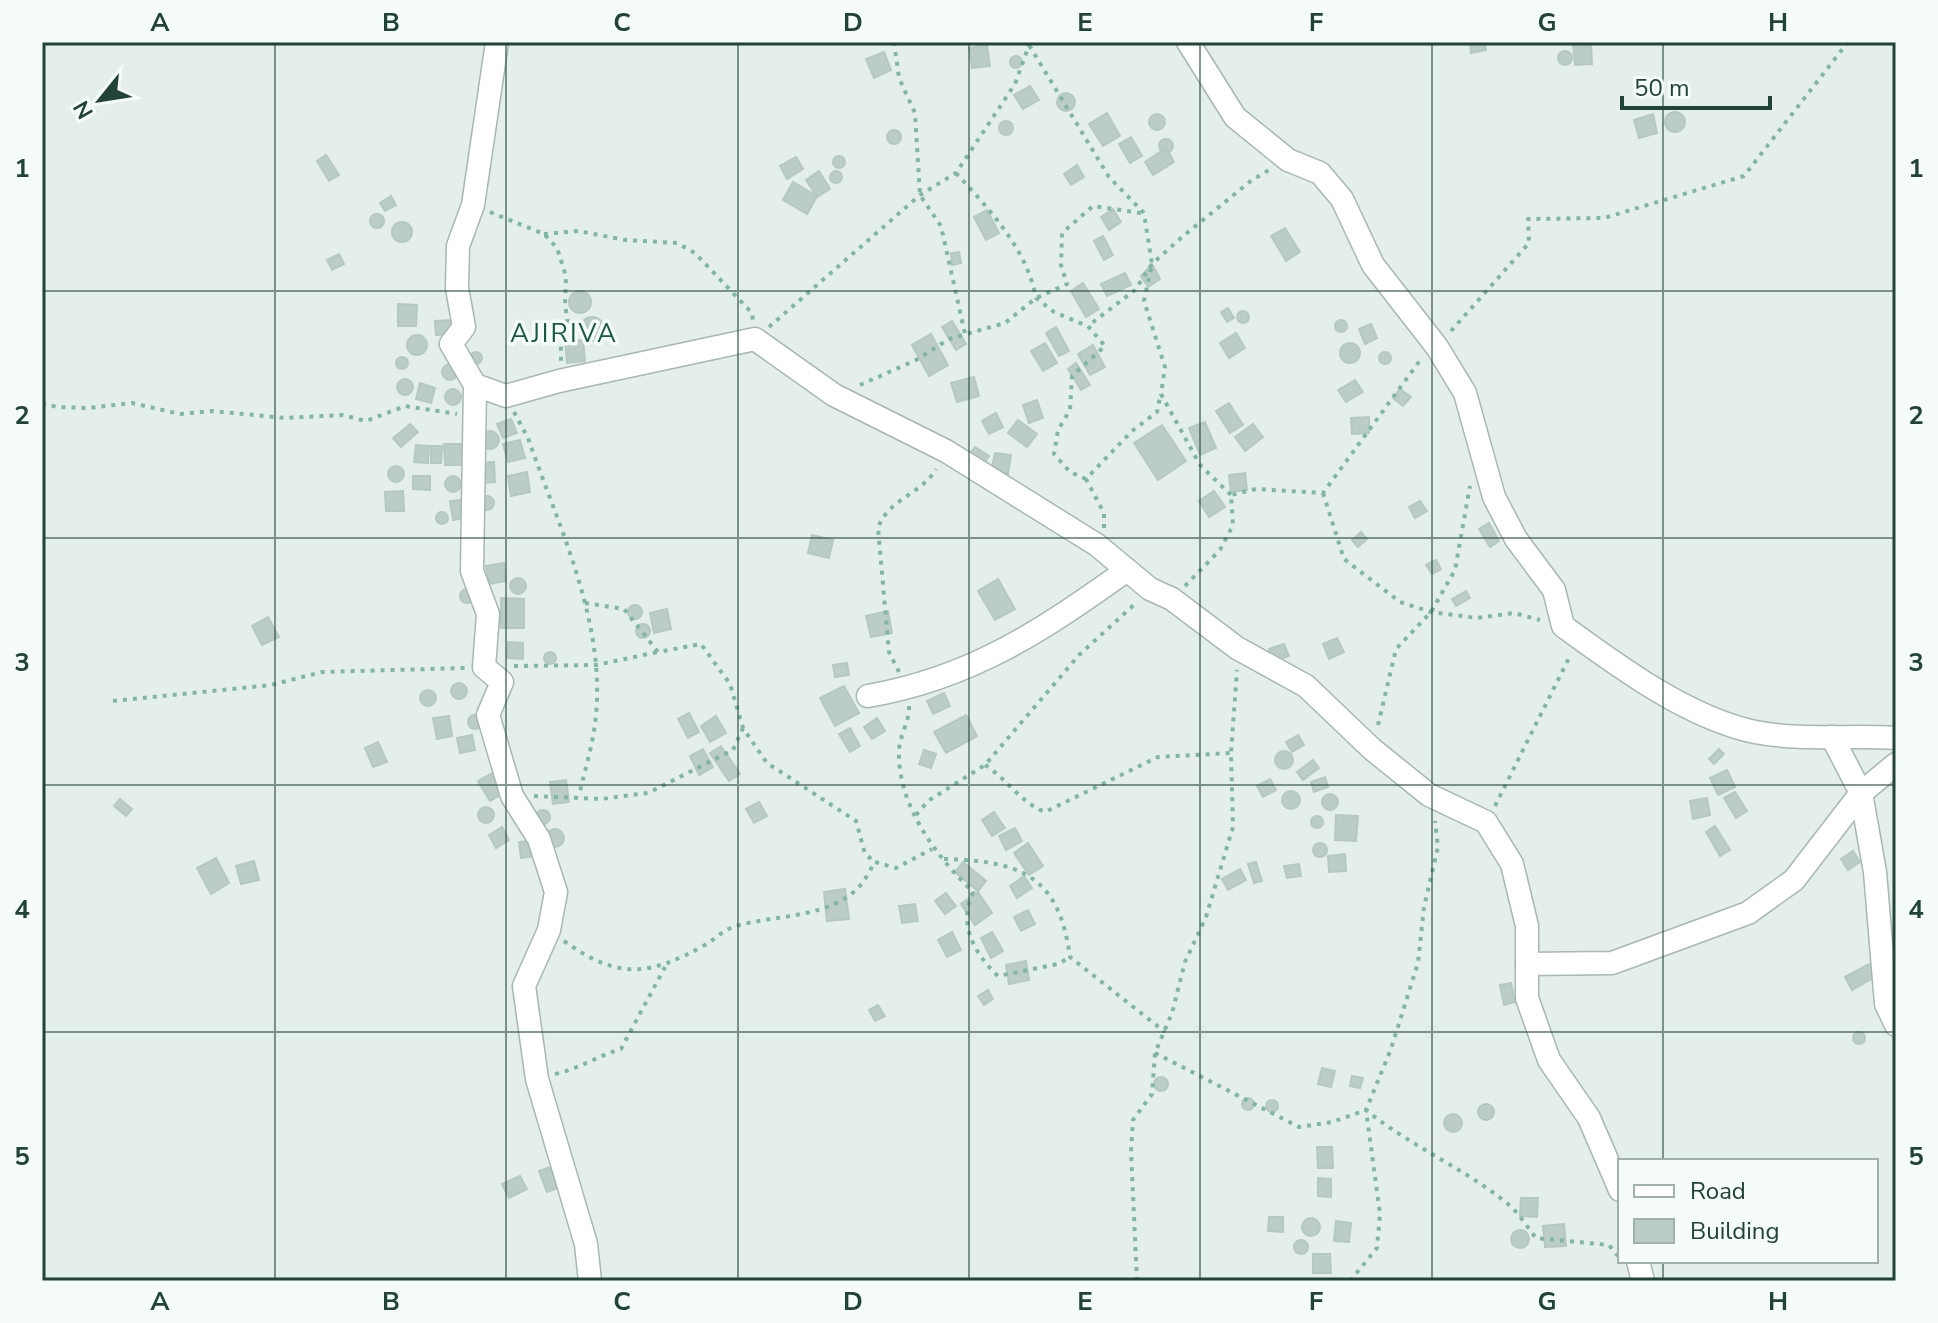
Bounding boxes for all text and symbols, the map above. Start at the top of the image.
text: A [150,5,170,40]
text: B [382,5,400,40]
text: C [613,5,631,40]
text: D [843,5,863,40]
text: E [1077,5,1093,40]
text: F [1309,5,1323,40]
text: G [1537,5,1557,40]
text: H [1768,5,1788,40]
north arrow [60,60,140,140]
scale bar [1622,60,1770,110]
text: 50 m [1634,72,1690,104]
text: N [66,95,101,124]
text: 1 [14,151,30,186]
text: 1 [1908,151,1924,186]
district label: AJIRIVA [510,316,618,351]
text: 2 [14,398,30,433]
text: 2 [1908,398,1924,433]
text: 3 [14,645,30,680]
text: 3 [1908,645,1924,680]
text: 4 [14,892,30,927]
text: 4 [1908,892,1924,927]
text: 5 [14,1139,30,1174]
text: 5 [1908,1139,1924,1174]
legend [1618,1159,1878,1263]
text: Road [1690,1175,1746,1207]
text: Building [1690,1215,1780,1247]
text: A [150,1284,170,1319]
text: B [382,1284,400,1319]
text: C [613,1284,631,1319]
text: D [843,1284,863,1319]
text: E [1077,1284,1093,1319]
text: F [1309,1284,1323,1319]
text: G [1537,1284,1557,1319]
text: H [1768,1284,1788,1319]

